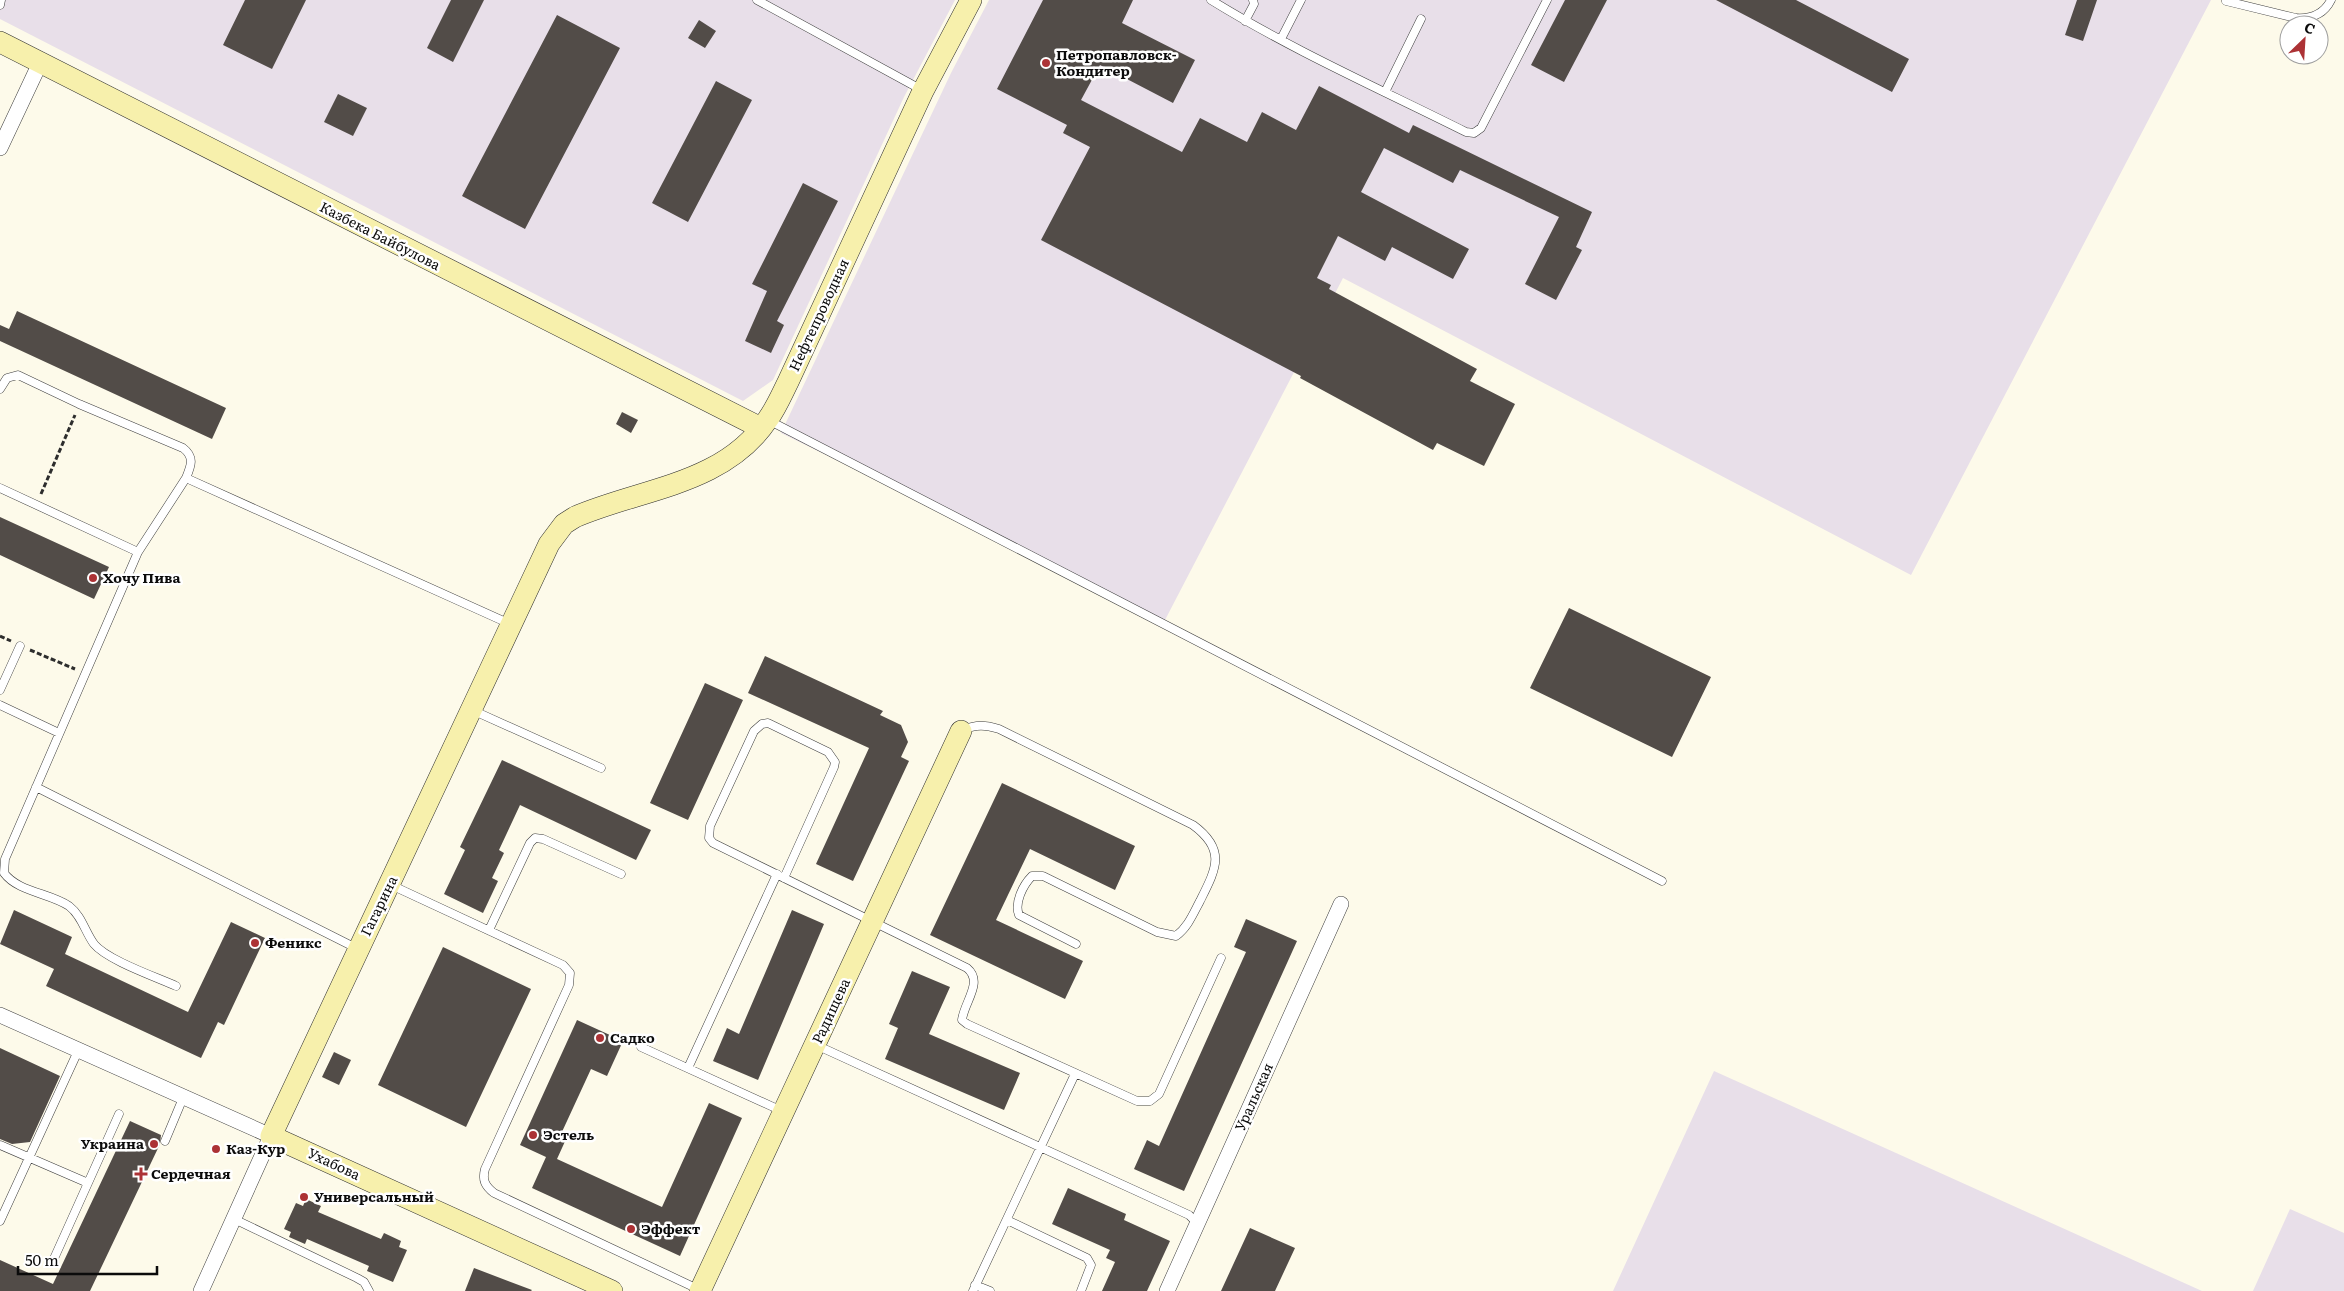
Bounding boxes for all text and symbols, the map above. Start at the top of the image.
north arrow [2279,15,2329,65]
text: С [2301,16,2319,38]
place label: Петропавловск- Кондитер [1056,44,1177,80]
marker: Петропавловск- Кондитер [1040,57,1052,69]
street label: Казбека Байбулова [317,196,445,274]
street label: Нефтепроводная [783,255,853,374]
place label: Хочу Пива [103,567,181,587]
marker: Хочу Пива [87,572,99,584]
street label: Гагарина [355,872,402,939]
place label: Феникс [265,932,322,952]
marker: Феникс [249,937,261,949]
street label: Радищева [806,974,854,1047]
place label: Садко [610,1027,655,1047]
marker: Садко [594,1032,606,1044]
street label: Уральская [1229,1059,1277,1134]
place label: Эстель [543,1124,594,1144]
marker: Эстель [527,1129,539,1141]
place label: Украина [81,1133,145,1153]
marker: Украина [148,1138,160,1150]
place label: Каз-Кур [226,1138,285,1158]
street label: Ухабова [305,1142,364,1184]
marker: Каз-Кур [210,1143,222,1155]
place label: Сердечная [151,1163,231,1183]
marker: Сердечная [135,1168,147,1180]
place label: Универсальный [314,1186,434,1206]
marker: Универсальный [298,1191,310,1203]
place label: Эффект [641,1218,701,1238]
marker: Эффект [625,1223,637,1235]
scale bar [18,1244,156,1276]
text: 50 m [25,1248,59,1271]

